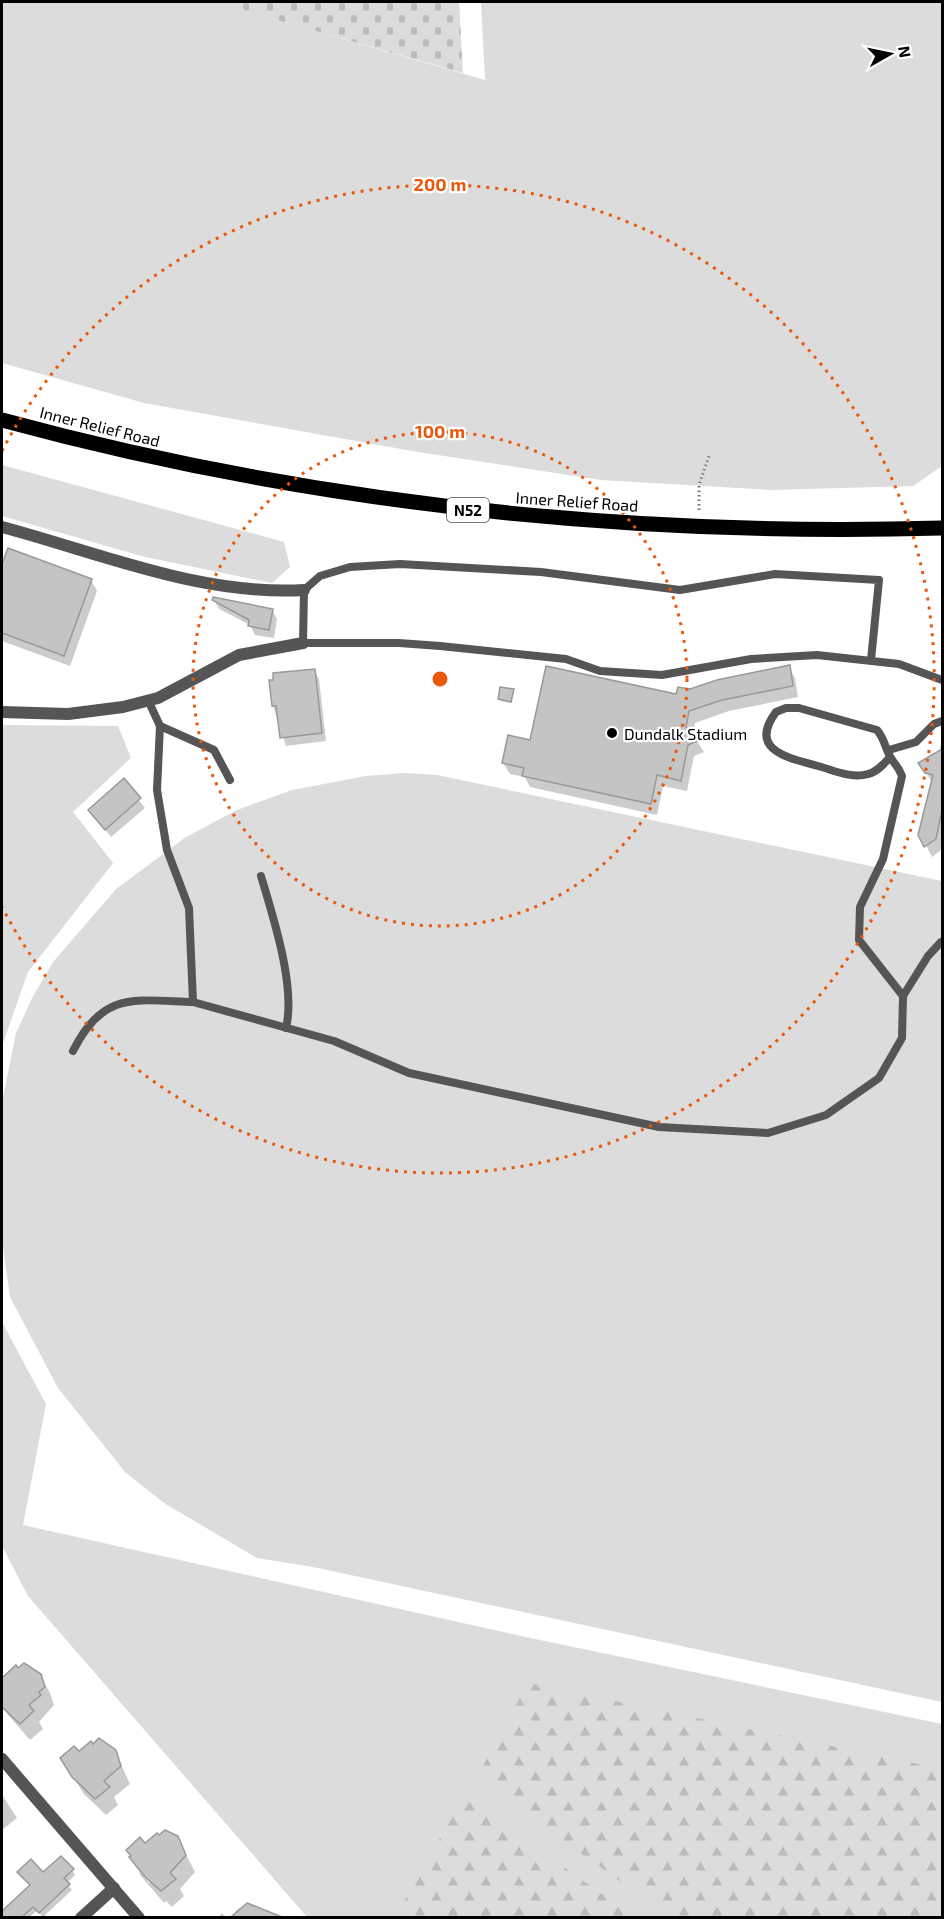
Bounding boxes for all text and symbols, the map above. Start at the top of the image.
north arrow [860,24,920,84]
text: N [895,44,916,59]
text: 200 m [414,173,466,195]
street label: Inner Relief Road [38,402,162,450]
text: 100 m [415,420,465,442]
street label: Inner Relief Road [515,487,639,515]
road number: N52 [447,498,489,522]
centre of rings [430,669,450,689]
place label: Dundalk Stadium [624,724,747,743]
marker: Dundalk Stadium [605,726,619,740]

